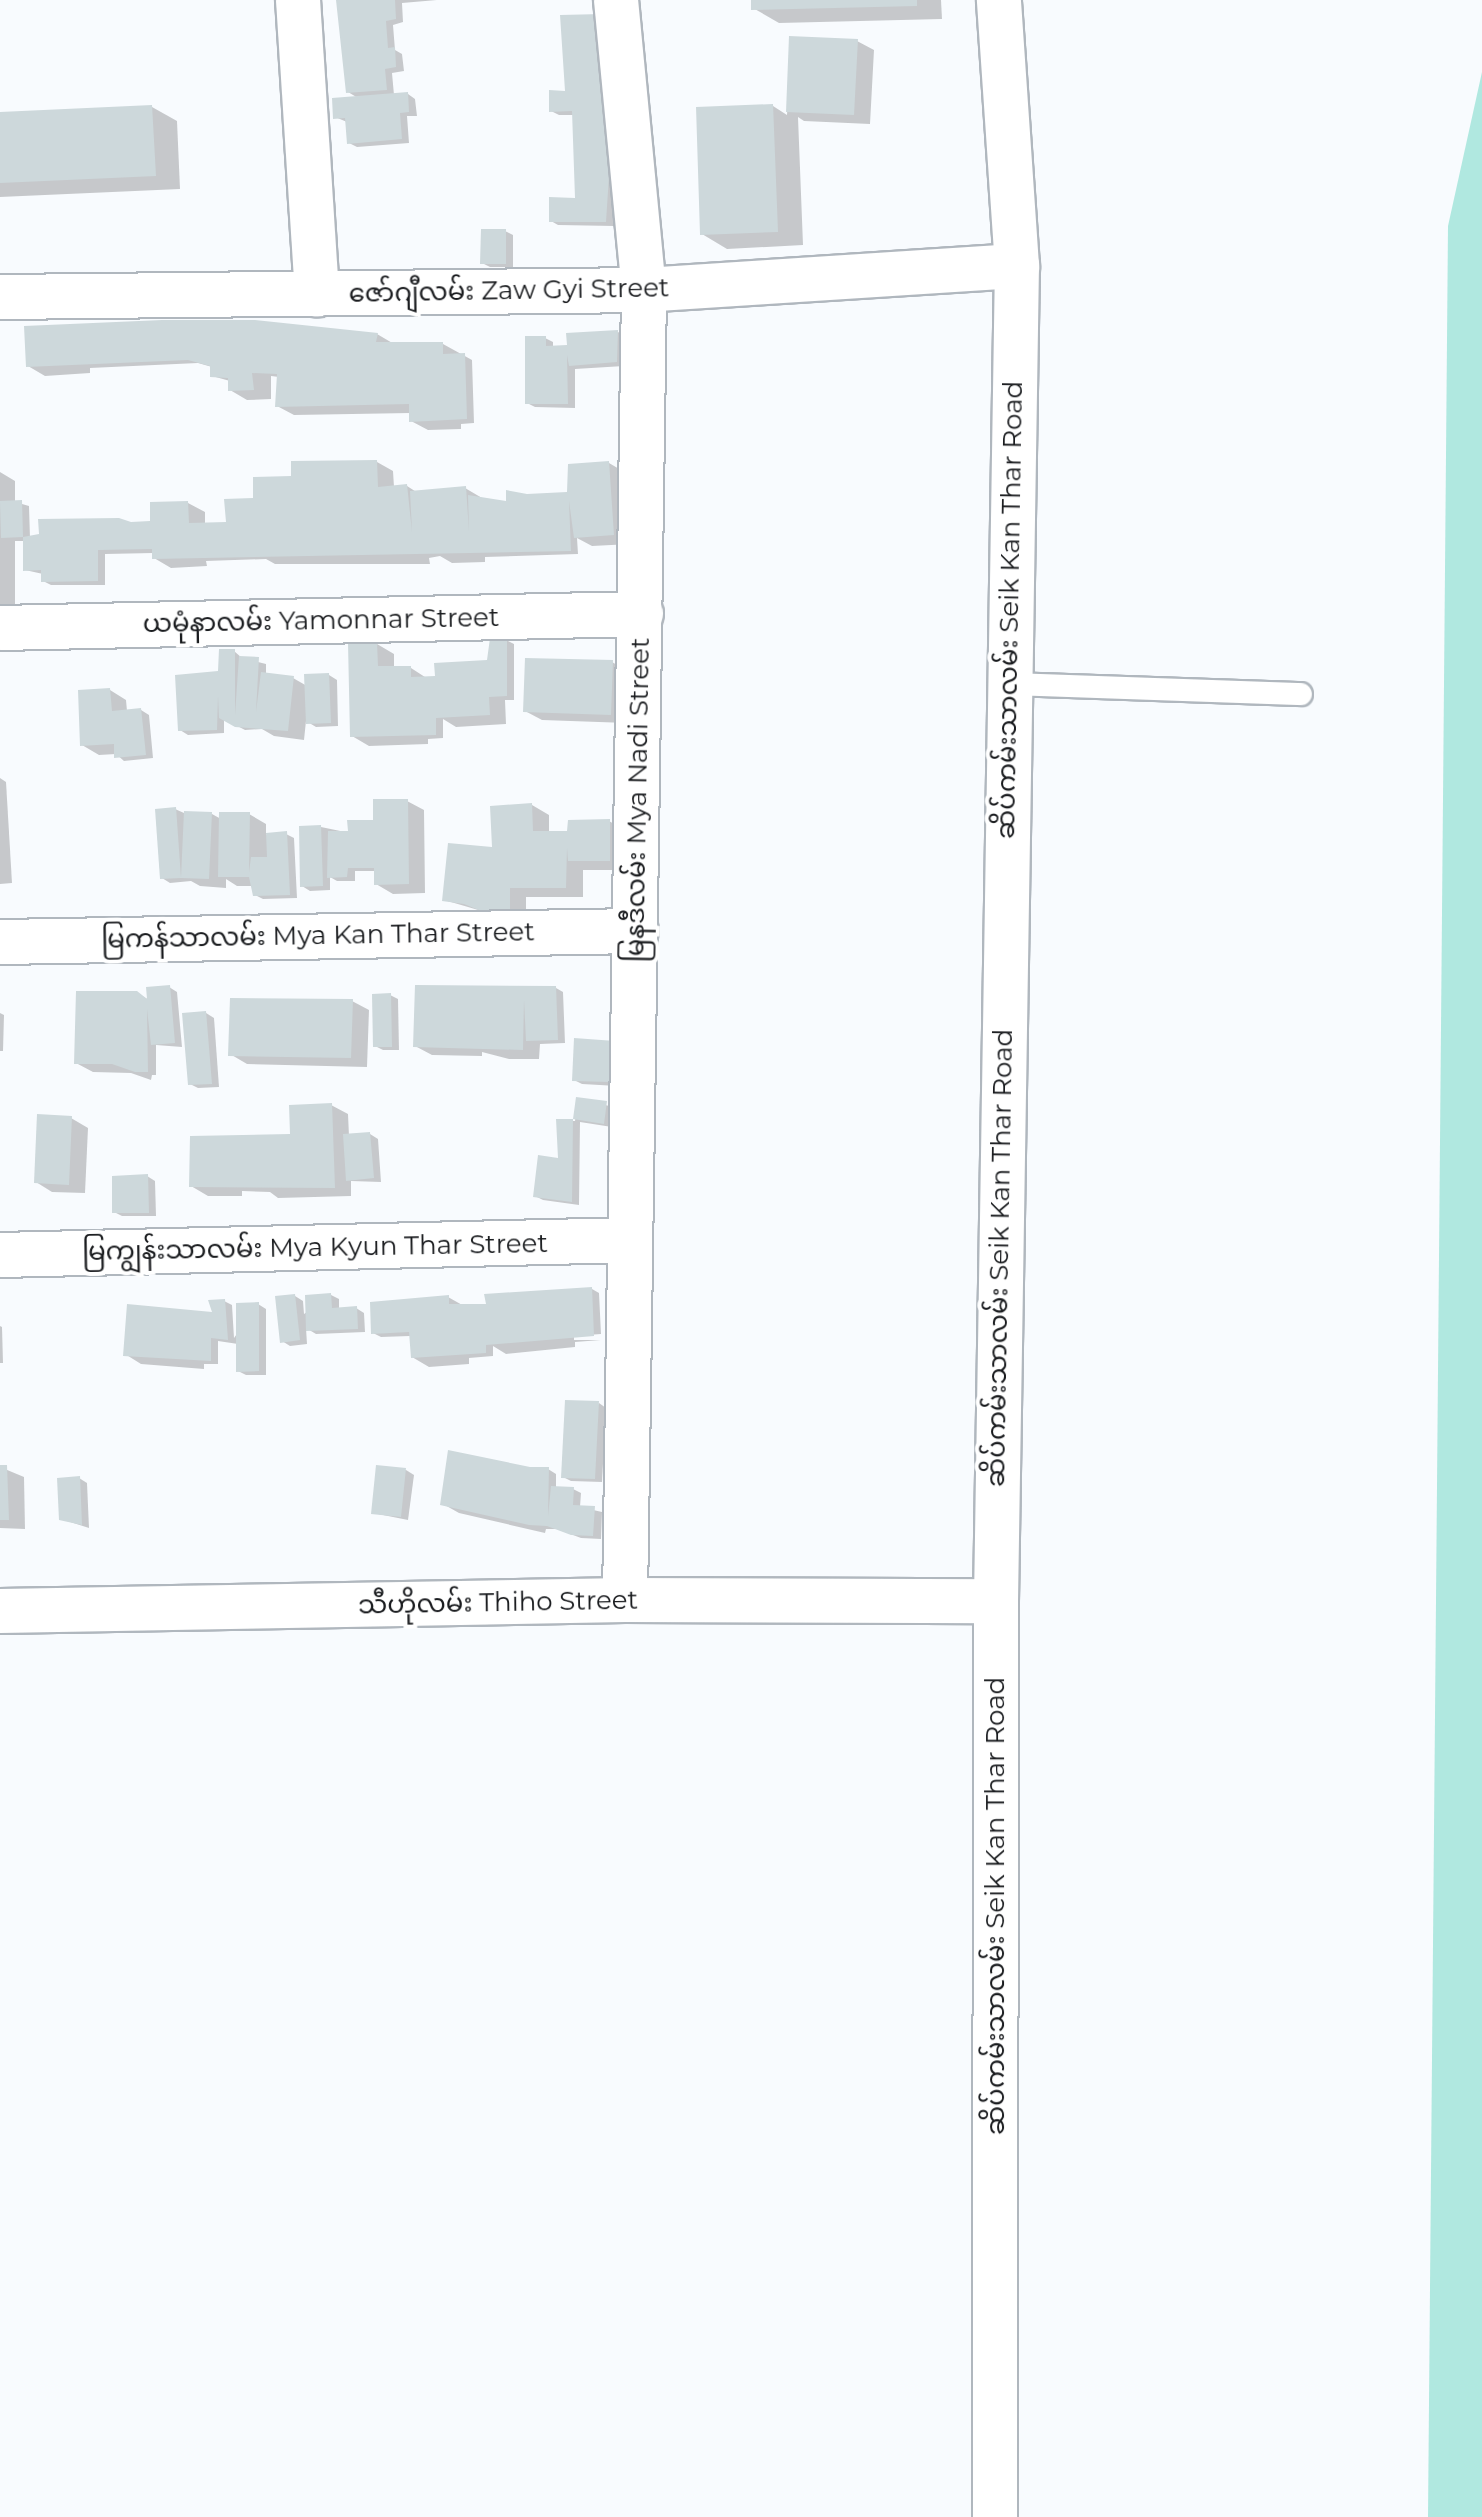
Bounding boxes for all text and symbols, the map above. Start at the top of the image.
street label: ဇော်ဂျီလမ်း Zaw Gyi Street [348,273,670,309]
street label: ဆိပ်ကမ်းသာလမ်း Seik Kan Thar Road [990,381,1030,839]
street label: ယမုံနာလမ်း Yamonnar Street [142,602,500,640]
street label: မြနဒီလမ်း Mya Nadi Street [620,637,656,963]
street label: မြကန်သာလမ်း Mya Kan Thar Street [101,917,535,955]
street label: ဆိပ်ကမ်းသာလမ်း Seik Kan Thar Road [980,1029,1020,1487]
street label: မြကျွန်းသာလမ်း Mya Kyun Thar Street [82,1228,548,1268]
street label: သီဟိုလမ်း Thiho Street [358,1585,638,1621]
street label: ဆိပ်ကမ်းသာလမ်း Seik Kan Thar Road [980,1677,1012,2135]

